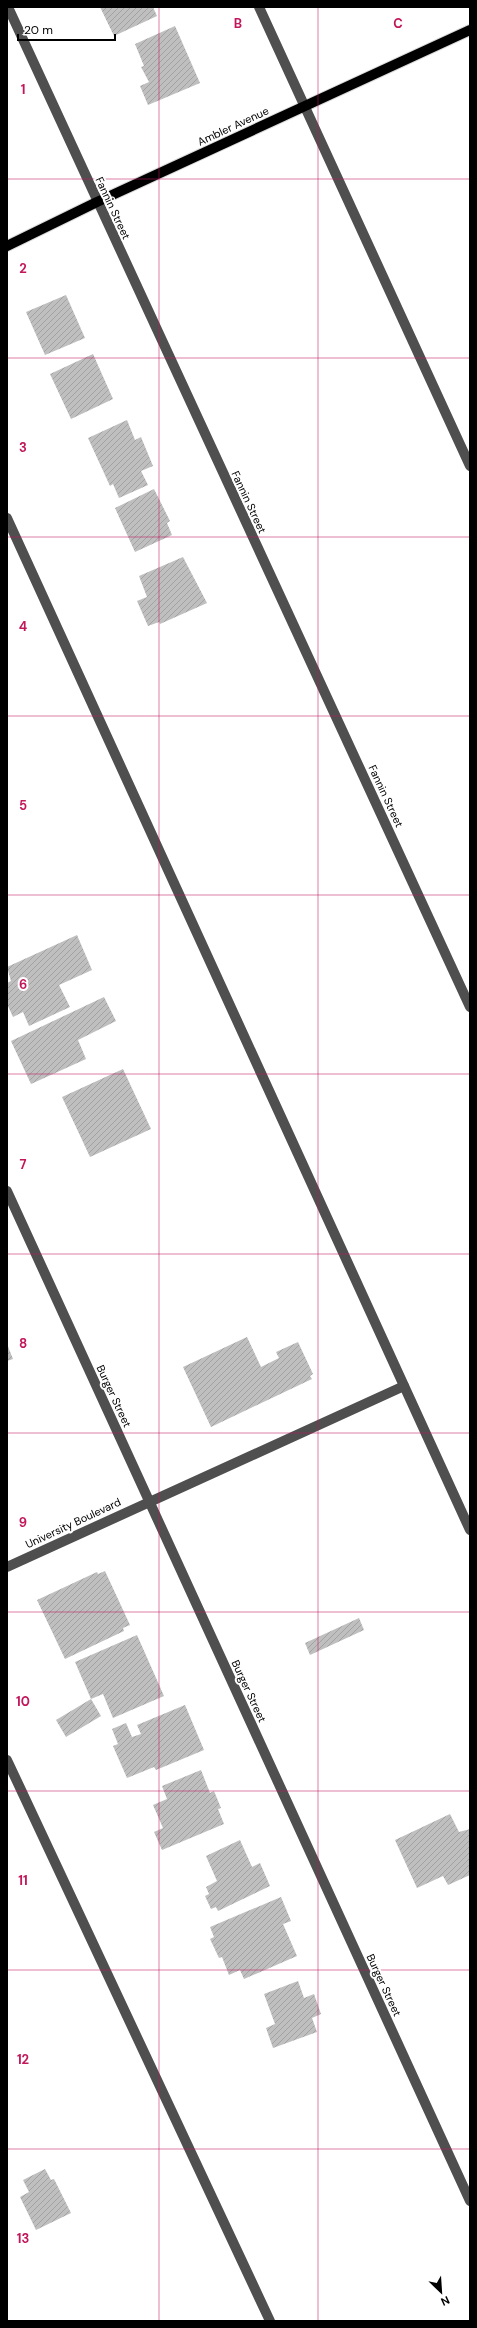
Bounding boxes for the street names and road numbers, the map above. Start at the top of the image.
street label: Ambler Avenue [195,103,271,149]
street label: Fannin Street [92,175,134,241]
street label: Fannin Street [228,469,270,535]
street label: Fannin Street [365,763,407,829]
street label: Burger Street [93,1363,135,1429]
street label: University Boulevard [23,1495,123,1551]
street label: Burger Street [228,1658,270,1724]
street label: Burger Street [363,1952,405,2018]

